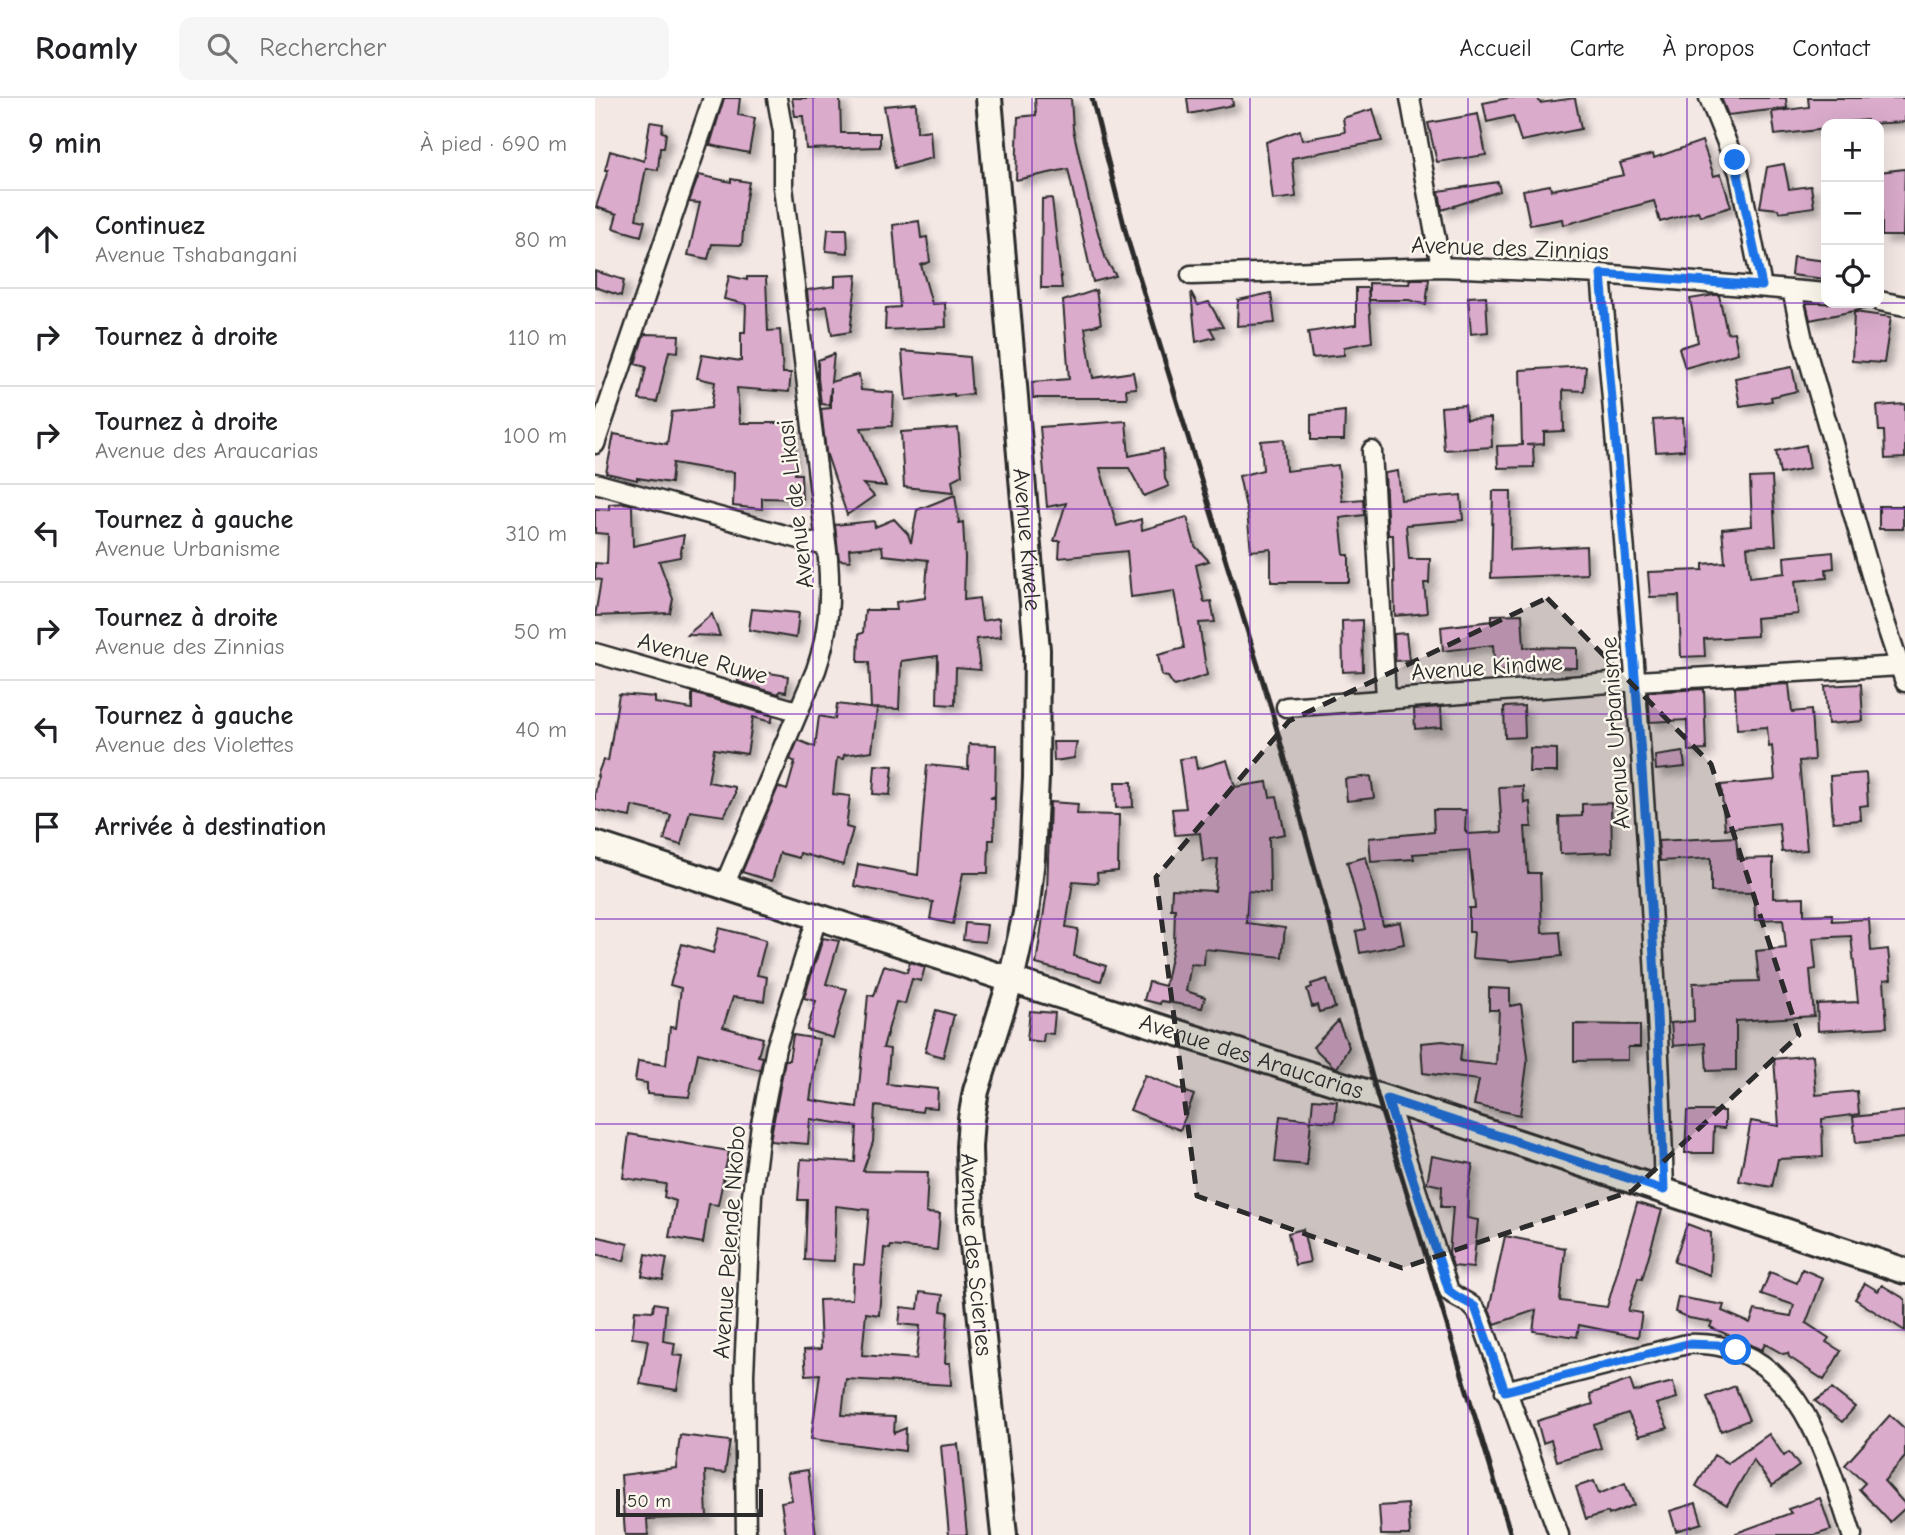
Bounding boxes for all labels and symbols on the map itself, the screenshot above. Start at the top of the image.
route end [1719,144,1750,175]
street label: Avenue des Zinnias [1411,231,1609,265]
street label: Avenue de Likasi [771,418,819,590]
street label: Avenue Kiwele [1007,467,1048,612]
street label: Avenue Ruwe [635,626,771,690]
street label: Avenue Urbanisme [1594,636,1636,830]
street label: Avenue Kindwe [1410,648,1564,686]
street label: Avenue des Araucarias [1136,1008,1367,1105]
street label: Avenue Pelende Nkobo [707,1124,751,1360]
street label: Avenue des Scieries [955,1153,999,1357]
route start [1720,1334,1751,1365]
scale bar [616,1486,763,1518]

